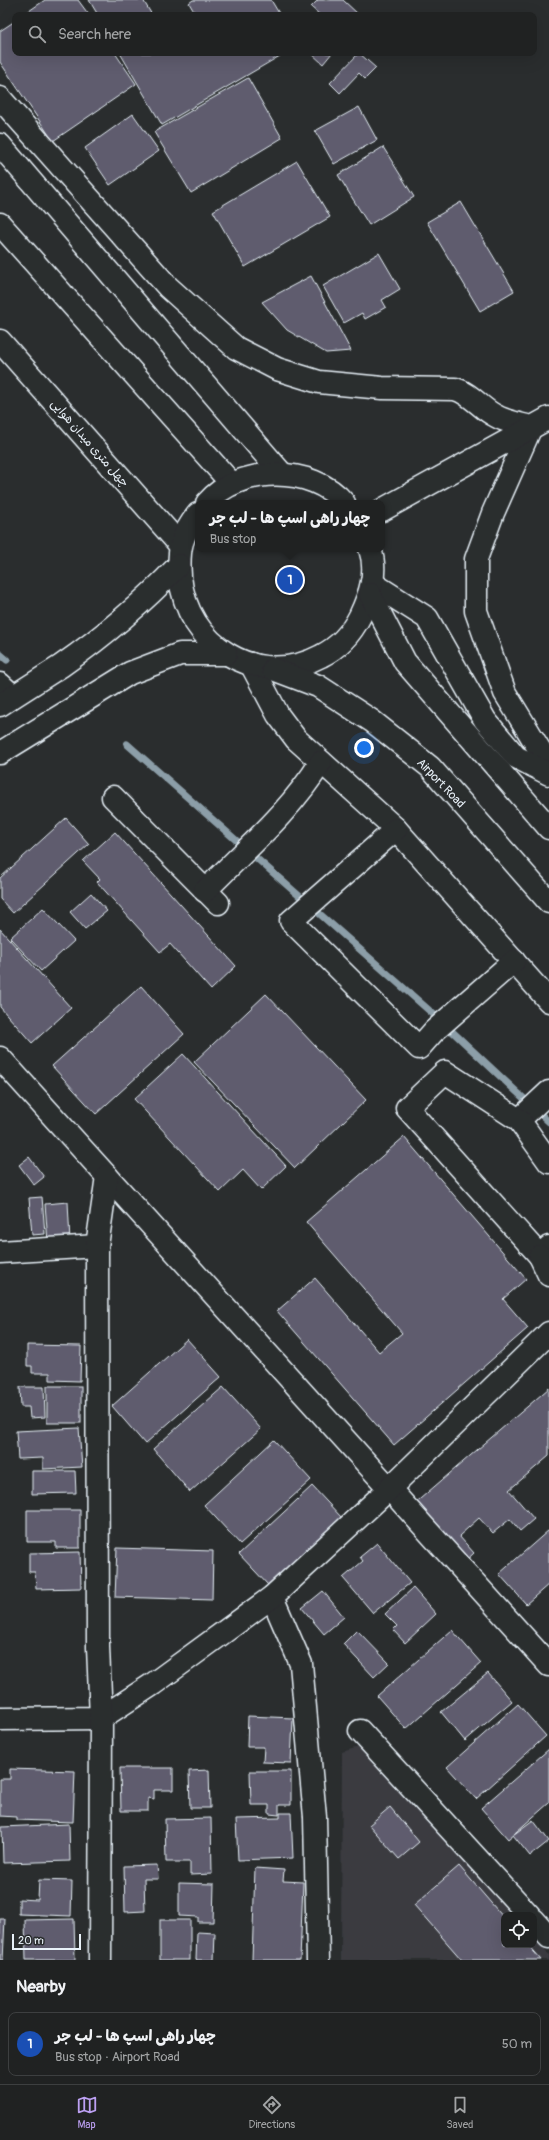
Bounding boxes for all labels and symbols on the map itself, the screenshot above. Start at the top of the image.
street label: چهل متری میدان هوایی [47,396,132,490]
pin: 1 [277,565,303,595]
your location [354,738,374,758]
street label: Airport Road [413,756,468,811]
scale bar [12,1932,81,1951]

